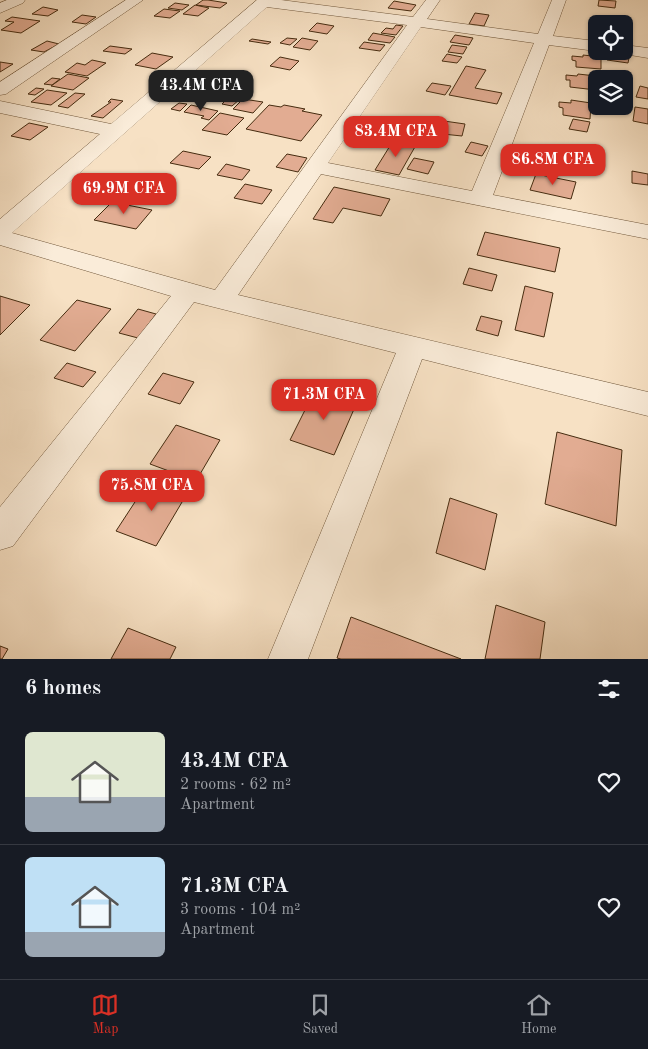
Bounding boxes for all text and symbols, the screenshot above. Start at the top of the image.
map controls [588,15,633,115]
button: locate [588,15,633,60]
pin: 43.4M CFA [144,70,258,112]
button: layers [588,70,633,115]
text: 43.4M CFA [160,78,242,94]
pin: 83.4M CFA [339,116,453,158]
text: 83.4M CFA [355,124,437,140]
pin: 86.8M CFA [496,144,610,186]
text: 86.8M CFA [512,152,594,168]
pin: 69.9M CFA [67,172,181,215]
text: 69.9M CFA [83,181,165,197]
pin: 71.3M CFA [267,378,381,421]
text: 71.3M CFA [283,387,365,403]
pin: 75.8M CFA [95,470,209,512]
text: 75.8M CFA [111,478,193,494]
icon: filters [595,675,623,703]
text: 6 homes [25,678,101,699]
text: 43.4M CFA [180,751,289,772]
icon: home [65,752,125,812]
icon: heart [595,768,623,796]
text: 2 rooms · 62 m² [180,777,291,793]
text: Apartment [180,797,255,813]
text: 71.3M CFA [180,876,289,897]
icon: home [65,877,125,937]
icon: heart [595,893,623,921]
text: 3 rooms · 104 m² [180,902,300,918]
text: Apartment [180,922,255,938]
tab: Map [91,991,119,1038]
tab: Saved [302,991,338,1038]
tab: Home [521,991,557,1038]

